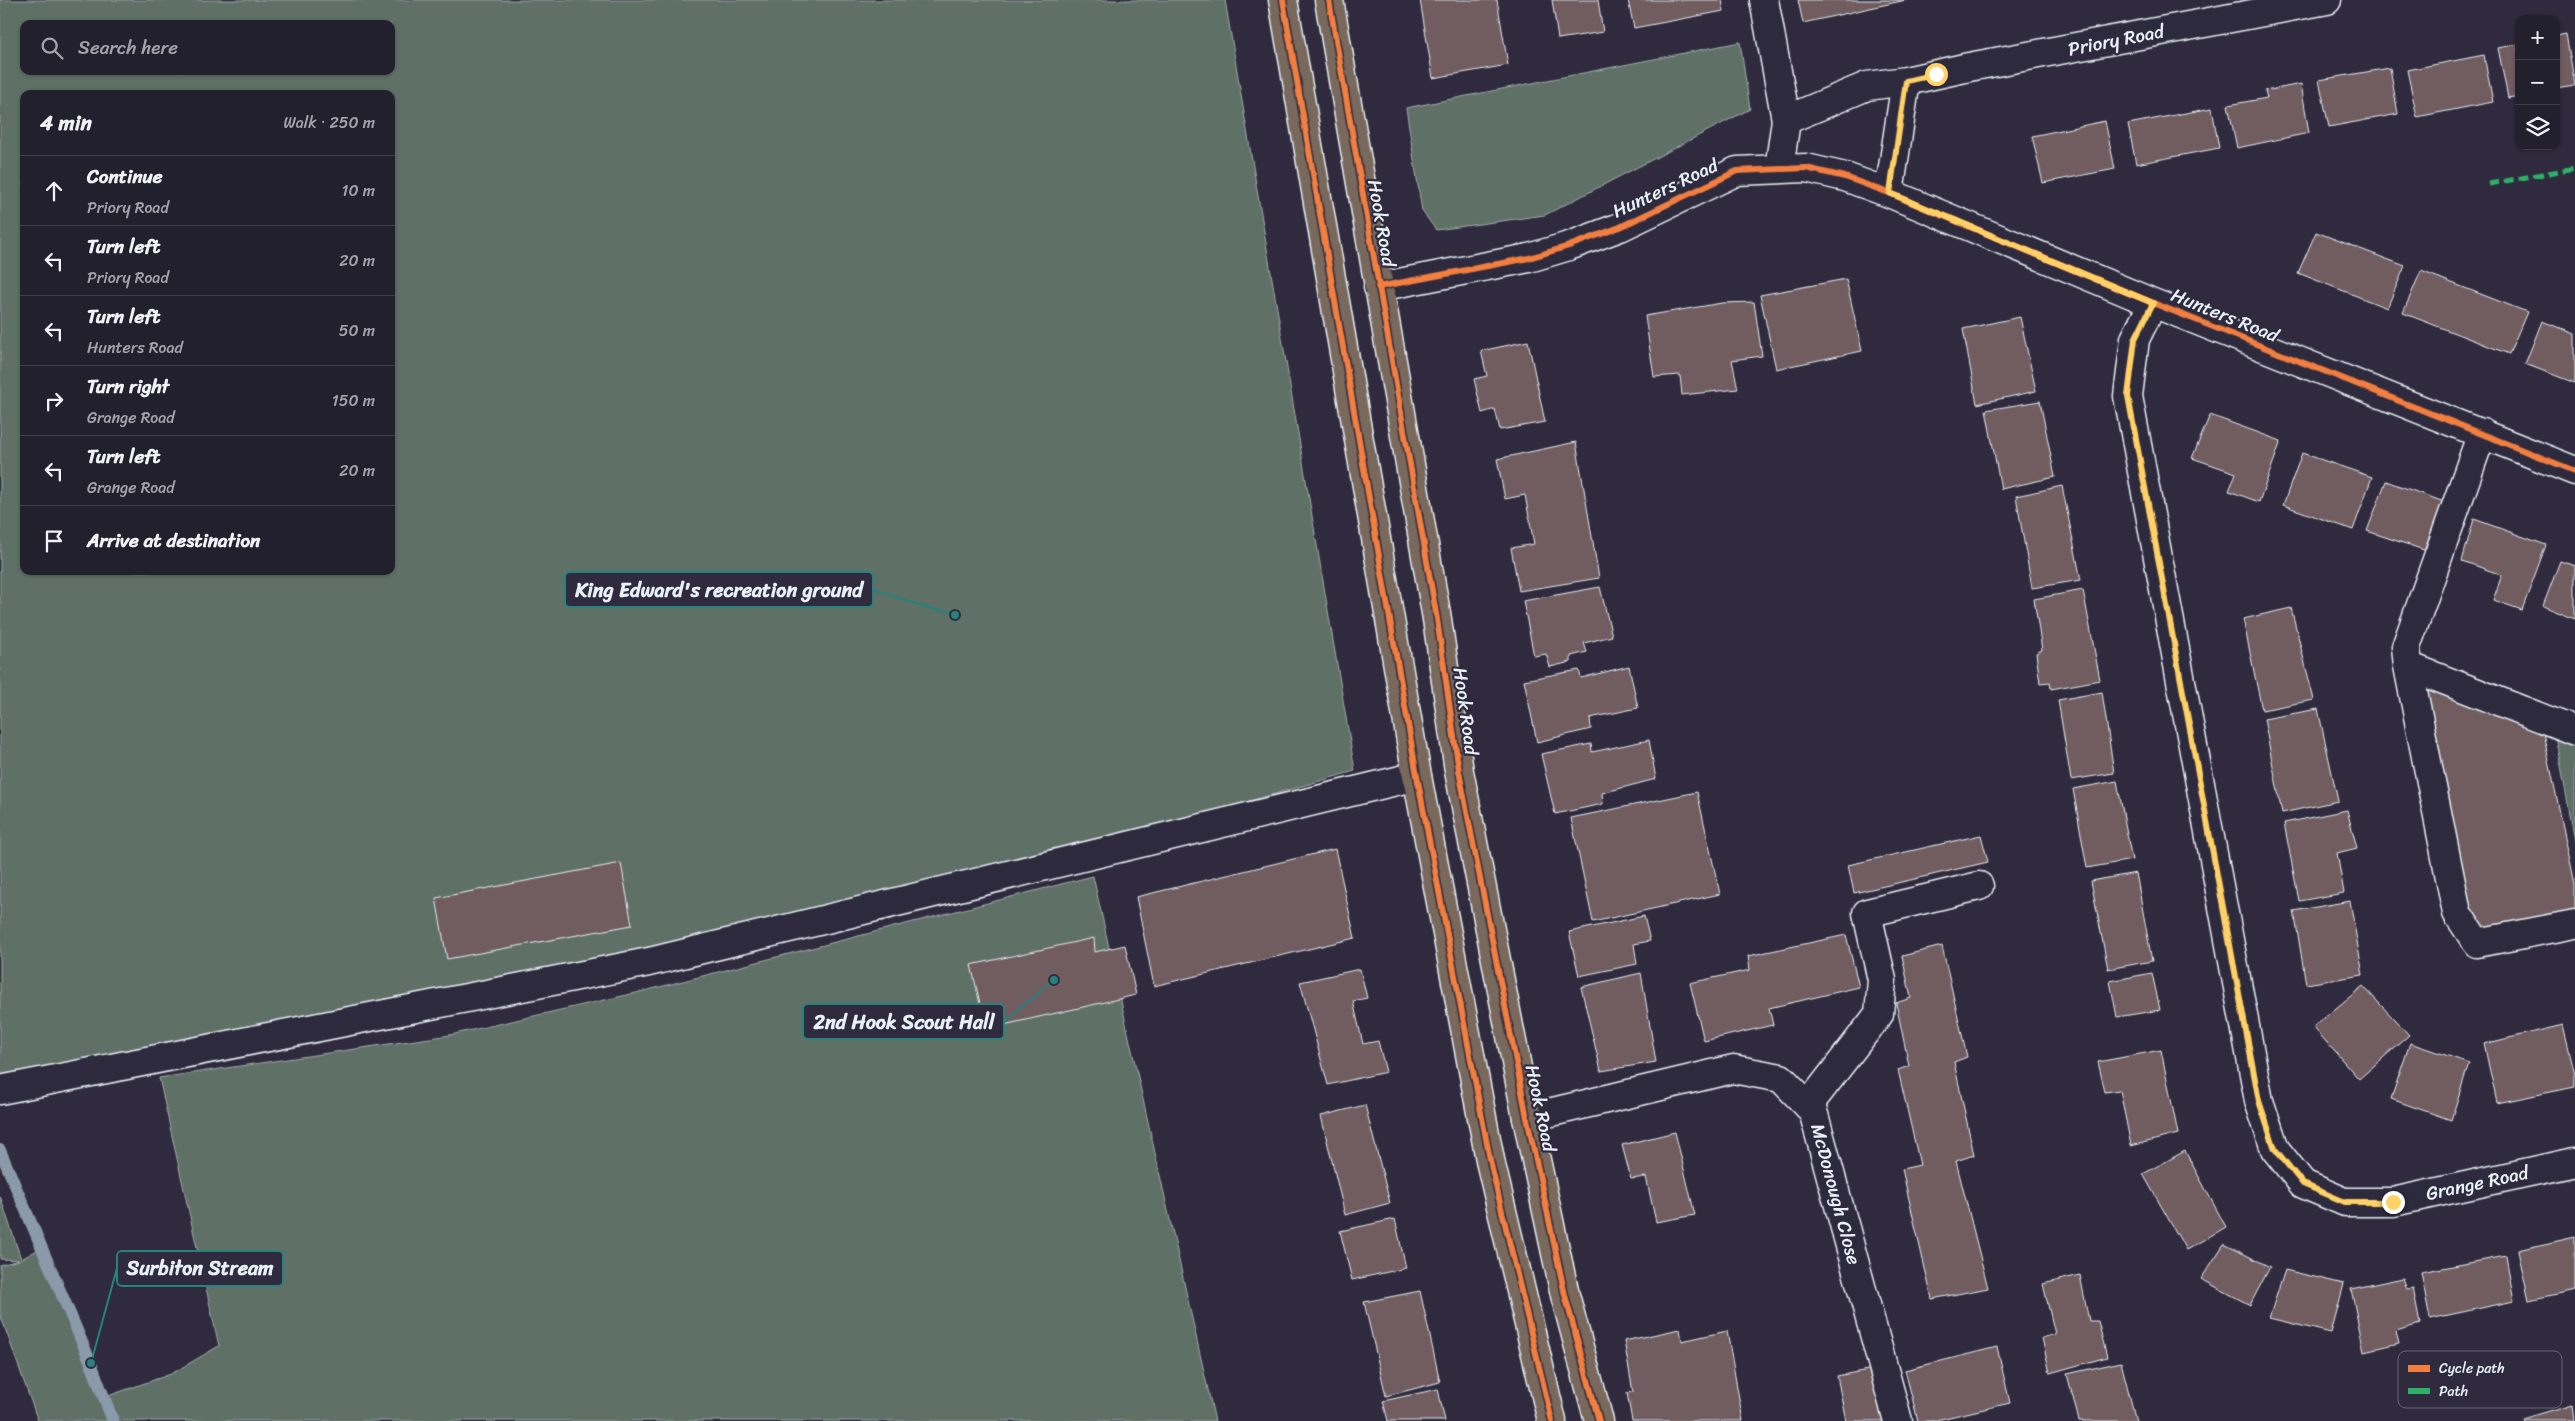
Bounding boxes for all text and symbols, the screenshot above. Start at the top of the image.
street label: Priory Road [2065,14,2169,65]
map controls [2515,15,2560,150]
button: + [2515,15,2560,60]
search box [20,20,395,75]
text: Search here [78,31,178,64]
icon: search [38,34,66,62]
button: − [2515,60,2560,105]
route start [1925,63,1948,86]
text: 4 min [40,104,92,142]
button: layers [2515,105,2560,150]
text: Walk · 250 m [283,108,375,137]
street label: Hunters Road [1606,149,1724,227]
text: Continue [87,160,163,193]
text: 10 m [342,176,375,205]
icon: ahead [40,177,68,205]
street label: Hook Road [1358,177,1406,270]
text: Priory Road [87,193,169,222]
text: Turn left [87,230,160,263]
text: 20 m [339,246,375,275]
icon: left [40,247,68,275]
text: Priory Road [87,263,169,292]
street label: Hunters Road [2166,278,2285,352]
text: Turn left [87,300,160,333]
text: 50 m [339,316,375,345]
icon: left [40,317,68,345]
text: Hunters Road [87,333,183,362]
text: Turn right [87,370,169,403]
text: 150 m [332,386,375,415]
icon: right [40,387,68,415]
text: Grange Road [87,403,175,432]
text: Turn left [87,440,160,473]
text: 20 m [339,456,375,485]
icon: left [40,457,68,485]
text: Grange Road [87,473,175,502]
text: Arrive at destination [87,524,260,557]
icon: arrive [40,527,68,555]
callout: King Edward's recreation ground [565,572,873,607]
text: King Edward's recreation ground [574,573,865,608]
street label: Hook Road [1444,665,1489,758]
callout: 2nd Hook Scout Hall [803,1004,1004,1039]
text: 2nd Hook Scout Hall [812,1005,996,1040]
street label: Hook Road [1516,1061,1567,1156]
street label: McDonough Close [1801,1120,1871,1269]
street label: Grange Road [2423,1156,2533,1210]
route end [2382,1191,2405,1214]
callout: Surbiton Stream [117,1251,283,1286]
text: Surbiton Stream [126,1251,274,1286]
legend [2398,1351,2562,1408]
text: Cycle path [2439,1356,2505,1381]
text: Path [2439,1379,2468,1404]

